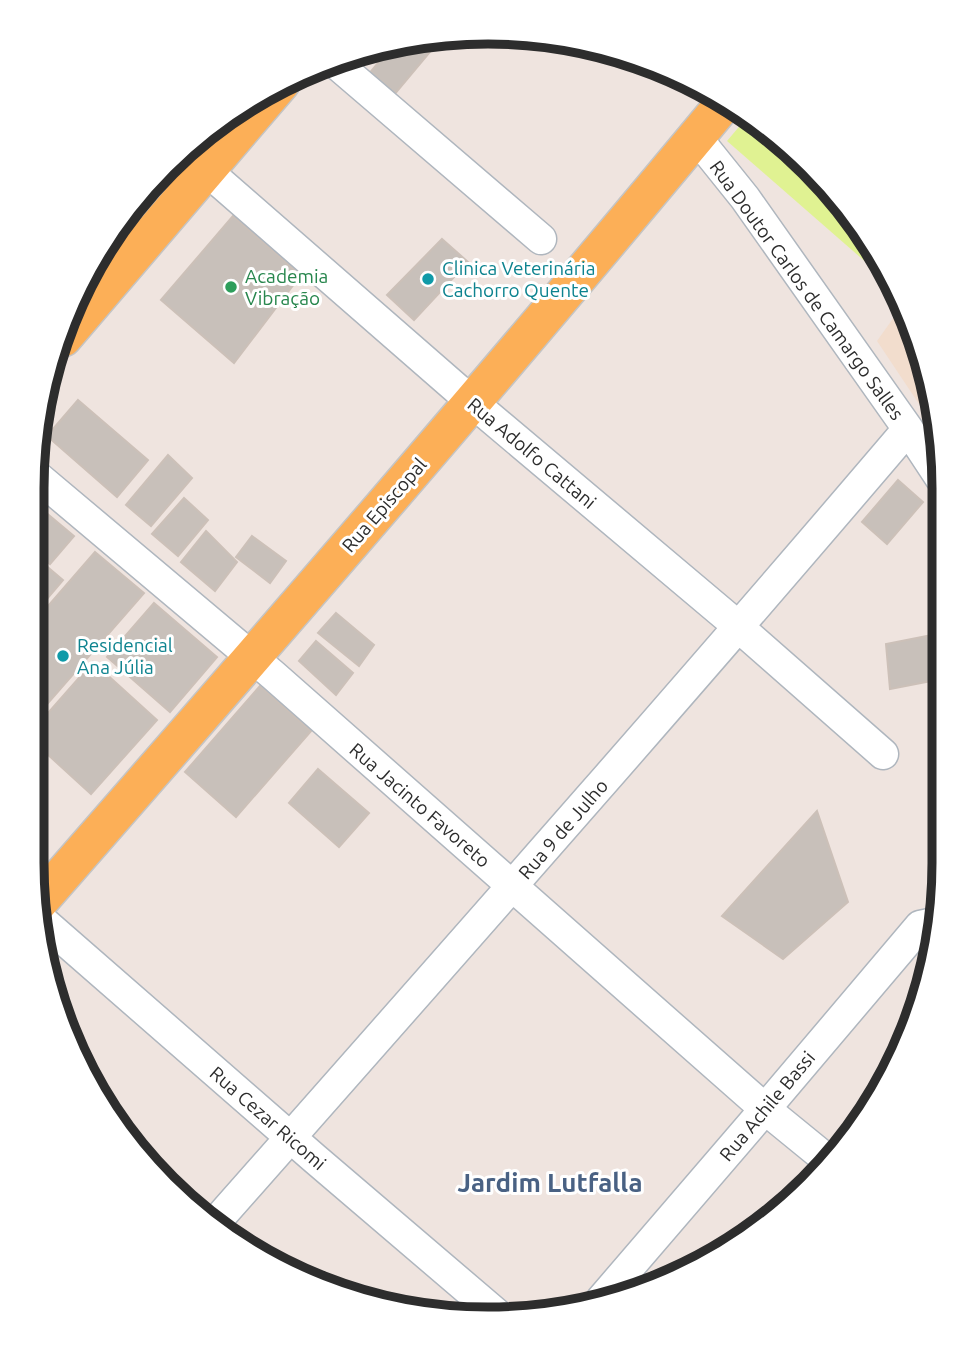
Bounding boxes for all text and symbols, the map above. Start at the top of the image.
street label: Rua Doutor Carlos de Camargo Salles [705,156,909,424]
place label: Clinica Veterinária Cachorro Quente [442,257,595,301]
place label: Academia Vibração [245,265,328,309]
marker: Clinica Veterinária Cachorro Quente [420,271,436,287]
marker: Academia Vibração [223,279,239,295]
street label: Rua Adolfo Cattani [463,393,601,513]
street label: Rua Episcopal [337,454,431,556]
place label: Residencial Ana Júlia [77,634,173,678]
marker: Residencial Ana Júlia [55,648,71,664]
street label: Rua Jacinto Favoreto [345,738,495,872]
street label: Rua 9 de Julho [514,775,612,883]
street label: Rua Achile Bassi [715,1047,819,1165]
street label: Rua Cezar Ricomi [206,1062,330,1174]
district label: Jardim Lutfalla [457,1168,643,1197]

